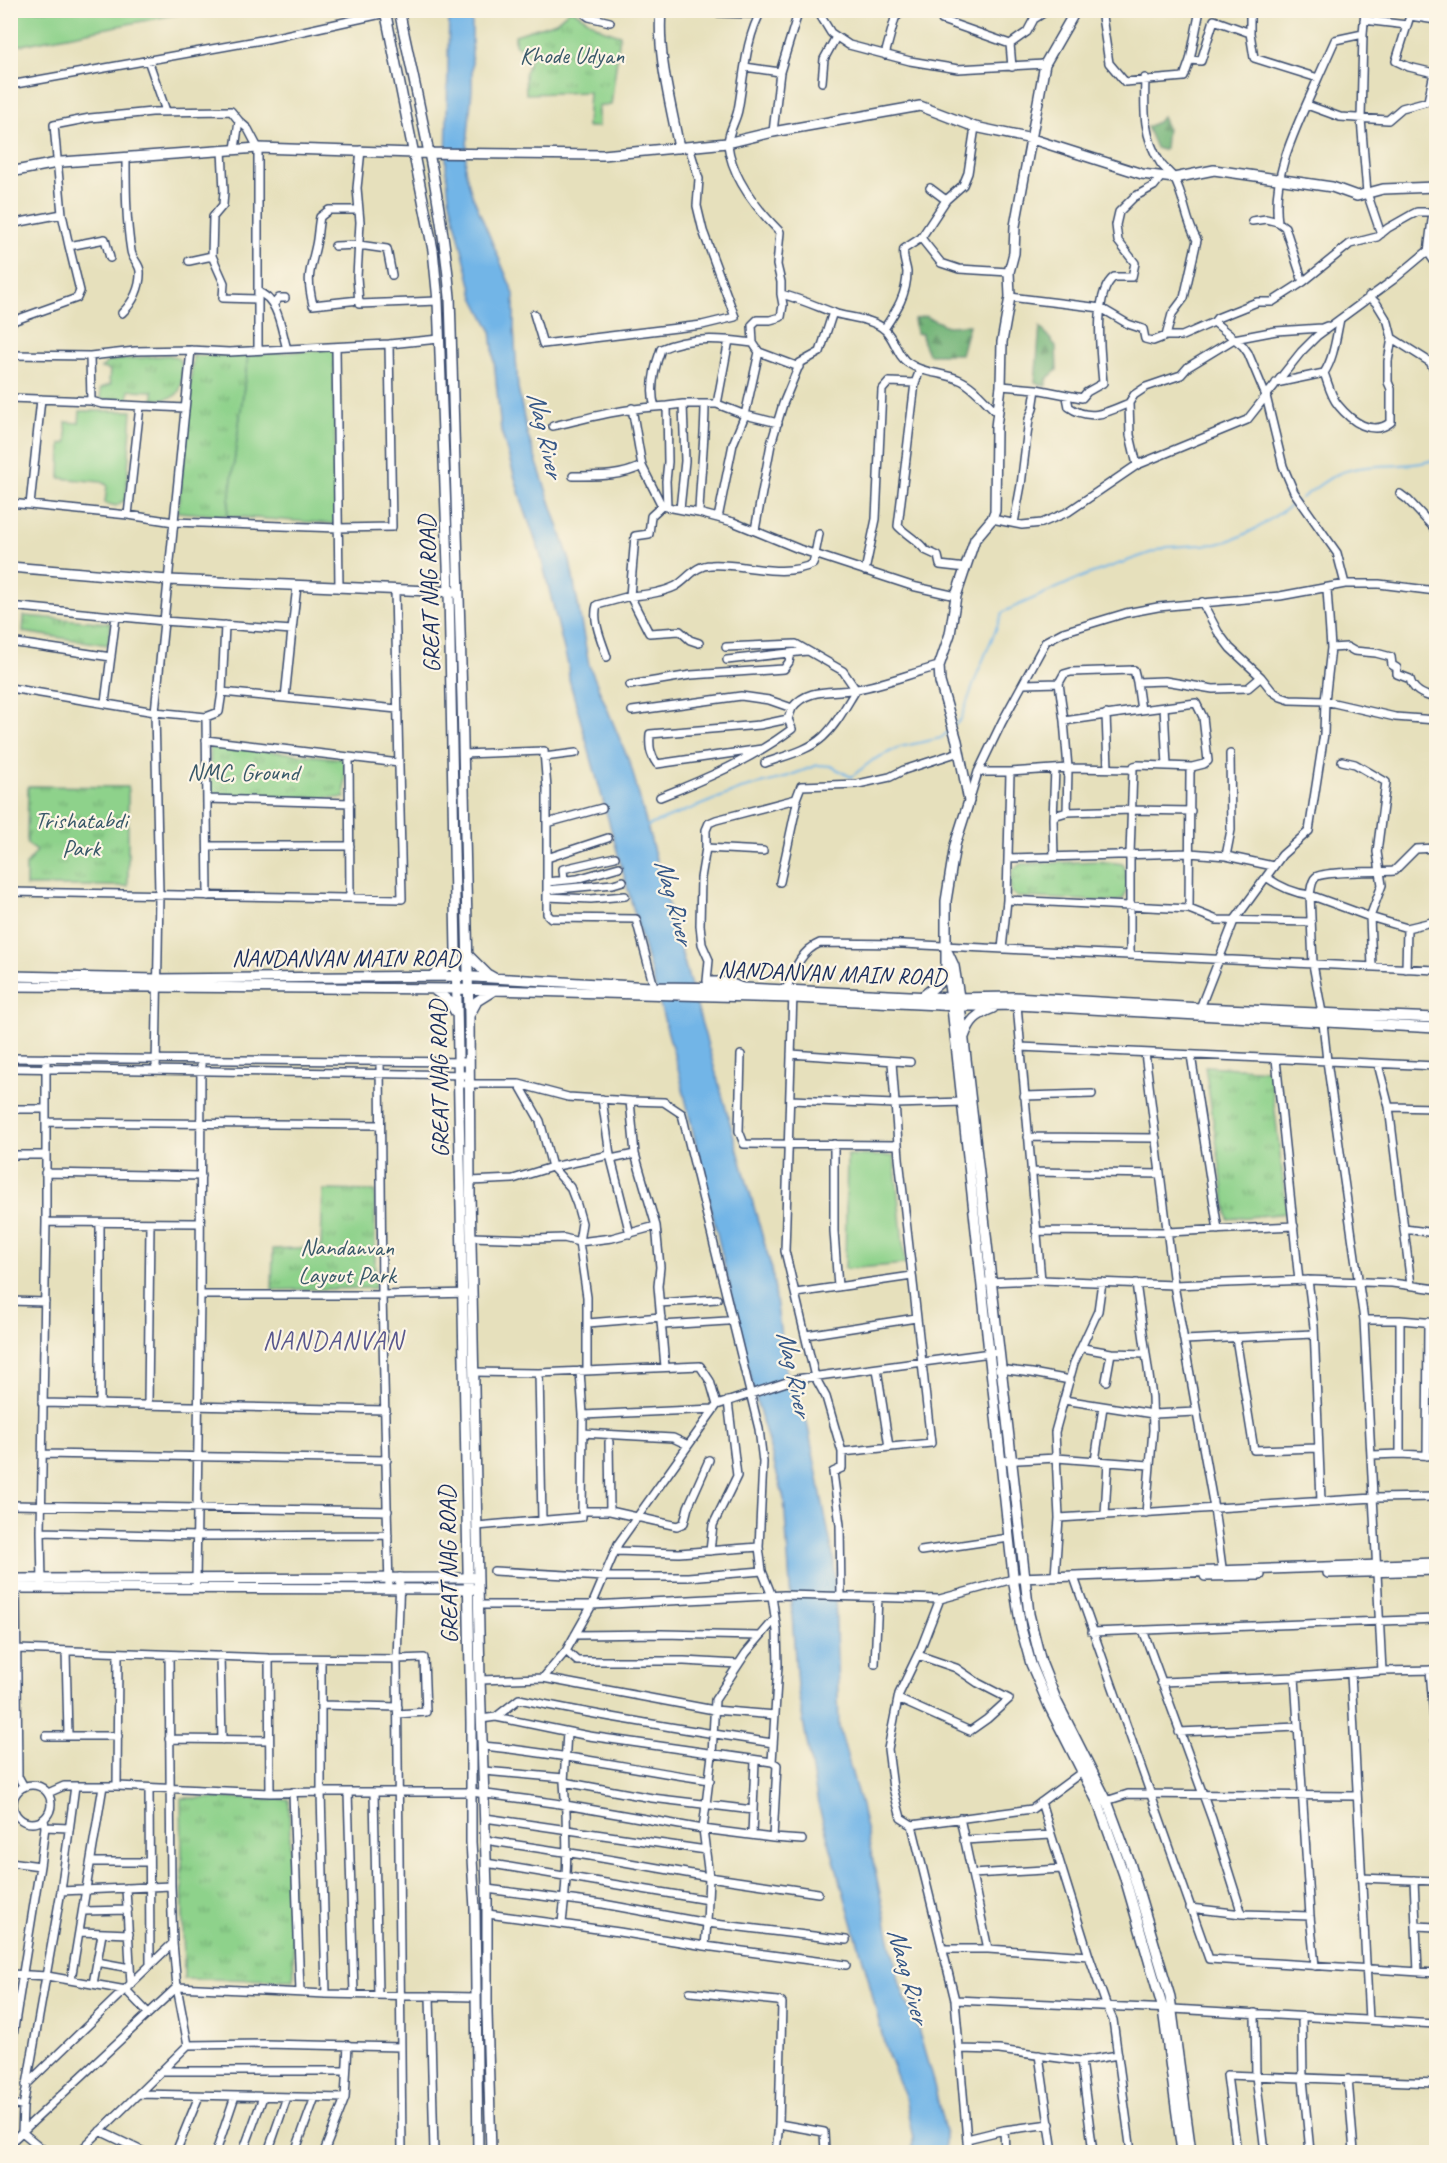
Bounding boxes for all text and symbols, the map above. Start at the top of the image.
park label: Khode Udyan [520,40,625,70]
water label: Nag River [520,388,572,485]
street label: GREAT NAG ROAD [411,513,447,673]
park label: NMC, Ground [187,757,302,787]
park label: Trishatabdi Park [34,805,130,863]
water label: Nag River [647,855,703,952]
street label: NANDANVAN MAIN ROAD [232,943,462,973]
street label: NANDANVAN MAIN ROAD [717,954,949,992]
street label: GREAT NAG ROAD [423,998,455,1158]
park label: Nandanvan Layout Park [298,1232,398,1290]
district label: NANDANVAN [262,1324,406,1357]
water label: Nag River [769,1327,821,1423]
street label: GREAT NAG ROAD [432,1484,464,1644]
water label: Naag River [880,1924,938,2031]

